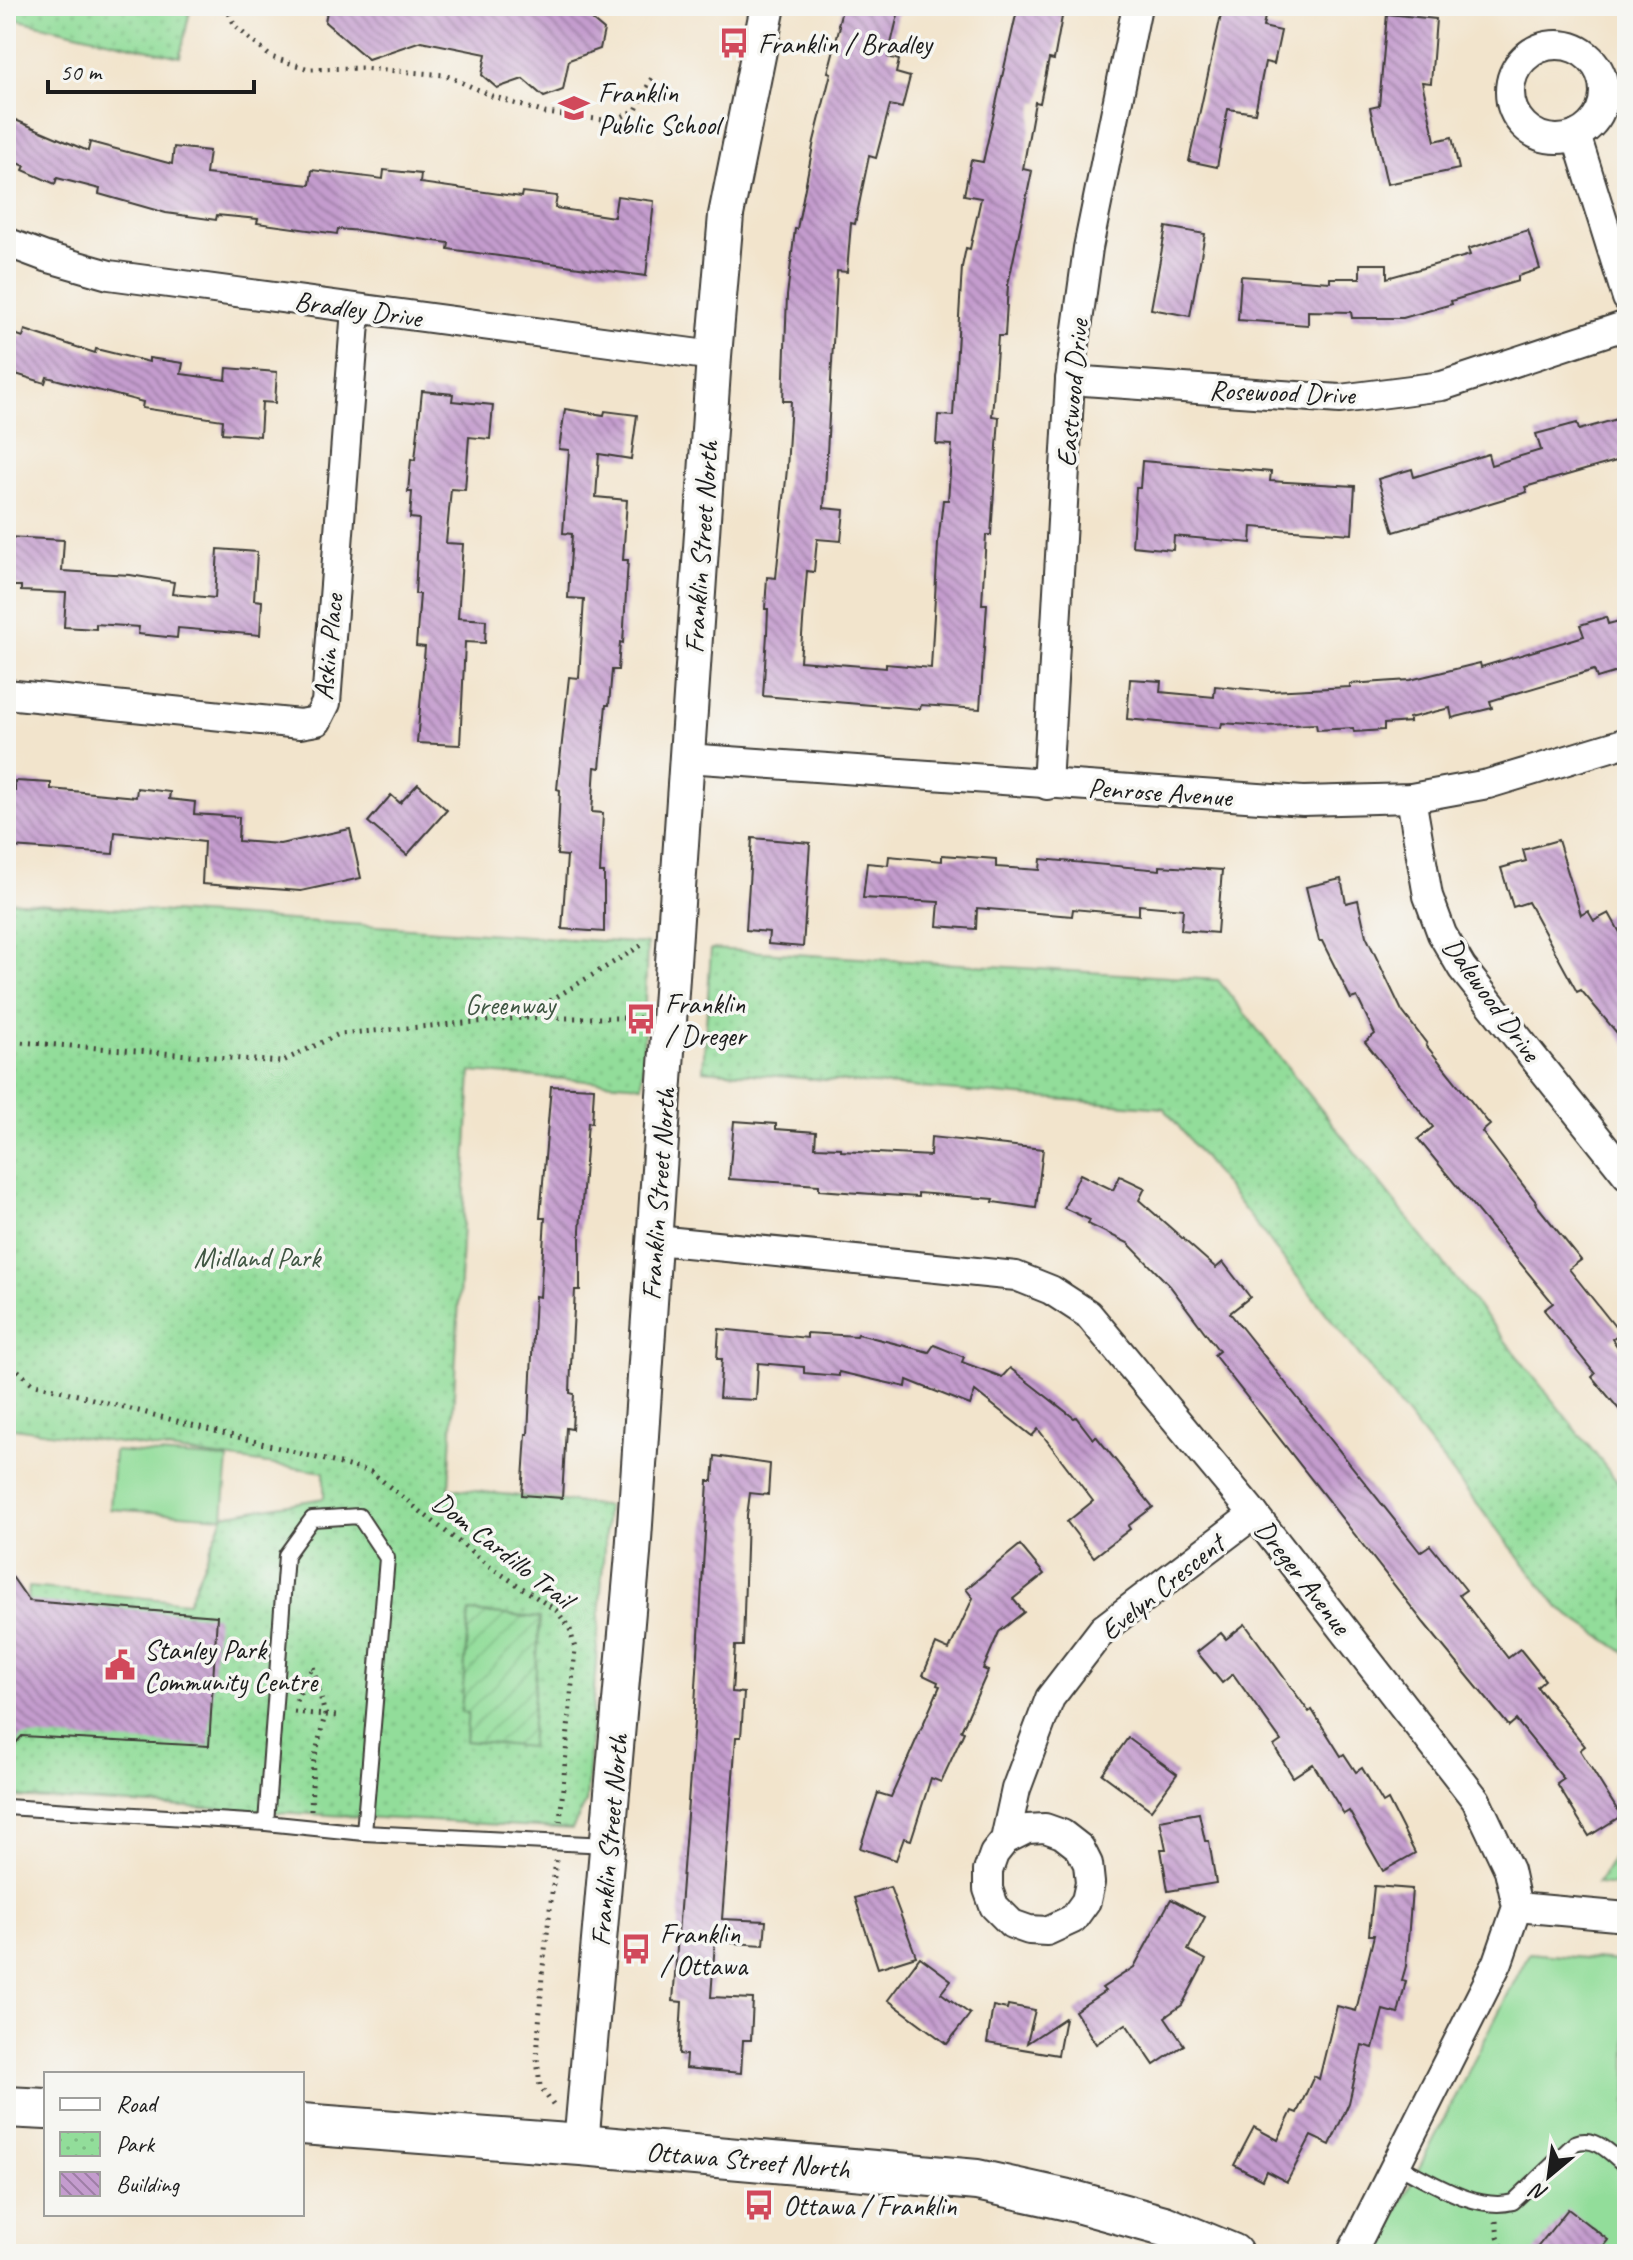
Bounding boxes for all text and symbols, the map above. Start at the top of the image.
bus stop icon: Franklin / Bradley [717,26,751,60]
place label: Franklin / Bradley [758,26,934,61]
scale bar [48,44,254,94]
text: 50 m [60,57,103,87]
place label: Franklin Public School [598,75,725,142]
school or university icon: Franklin Public School [557,91,591,125]
street label: Bradley Drive [292,283,426,335]
street label: Eastwood Drive [1048,316,1096,468]
street label: Rosewood Drive [1209,372,1357,412]
street label: Franklin Street North [676,438,726,654]
street label: Askin Place [305,590,351,702]
street label: Penrose Avenue [1087,770,1235,815]
street label: Dalewood Drive [1435,930,1550,1069]
place label: Franklin / Dreger [665,986,748,1053]
park label: Greenway [465,987,557,1022]
bus stop icon: Franklin / Dreger [624,1002,658,1036]
street label: Franklin Street North [633,1085,683,1301]
park label: Midland Park [194,1240,322,1275]
street label: Dom Cardillo Trail [426,1484,584,1619]
street label: Dreger Avenue [1247,1513,1360,1643]
street label: Evelyn Crescent [1093,1524,1234,1648]
place label: Stanley Park Community Centre [144,1632,319,1699]
public building icon: Stanley Park Community Centre [103,1648,137,1682]
street label: Franklin Street North [582,1731,636,1947]
place label: Franklin / Ottawa [660,1916,749,1983]
bus stop icon: Franklin / Ottawa [619,1932,653,1966]
legend [44,2072,304,2216]
text: Road [116,2089,160,2119]
text: Park [116,2129,156,2159]
street label: Ottawa Street North [645,2134,852,2186]
north arrow [1509,2136,1589,2216]
text: Building [116,2169,181,2199]
text: N [1524,2175,1553,2208]
bus stop icon: Ottawa / Franklin [742,2188,776,2222]
place label: Ottawa / Franklin [783,2188,957,2223]

